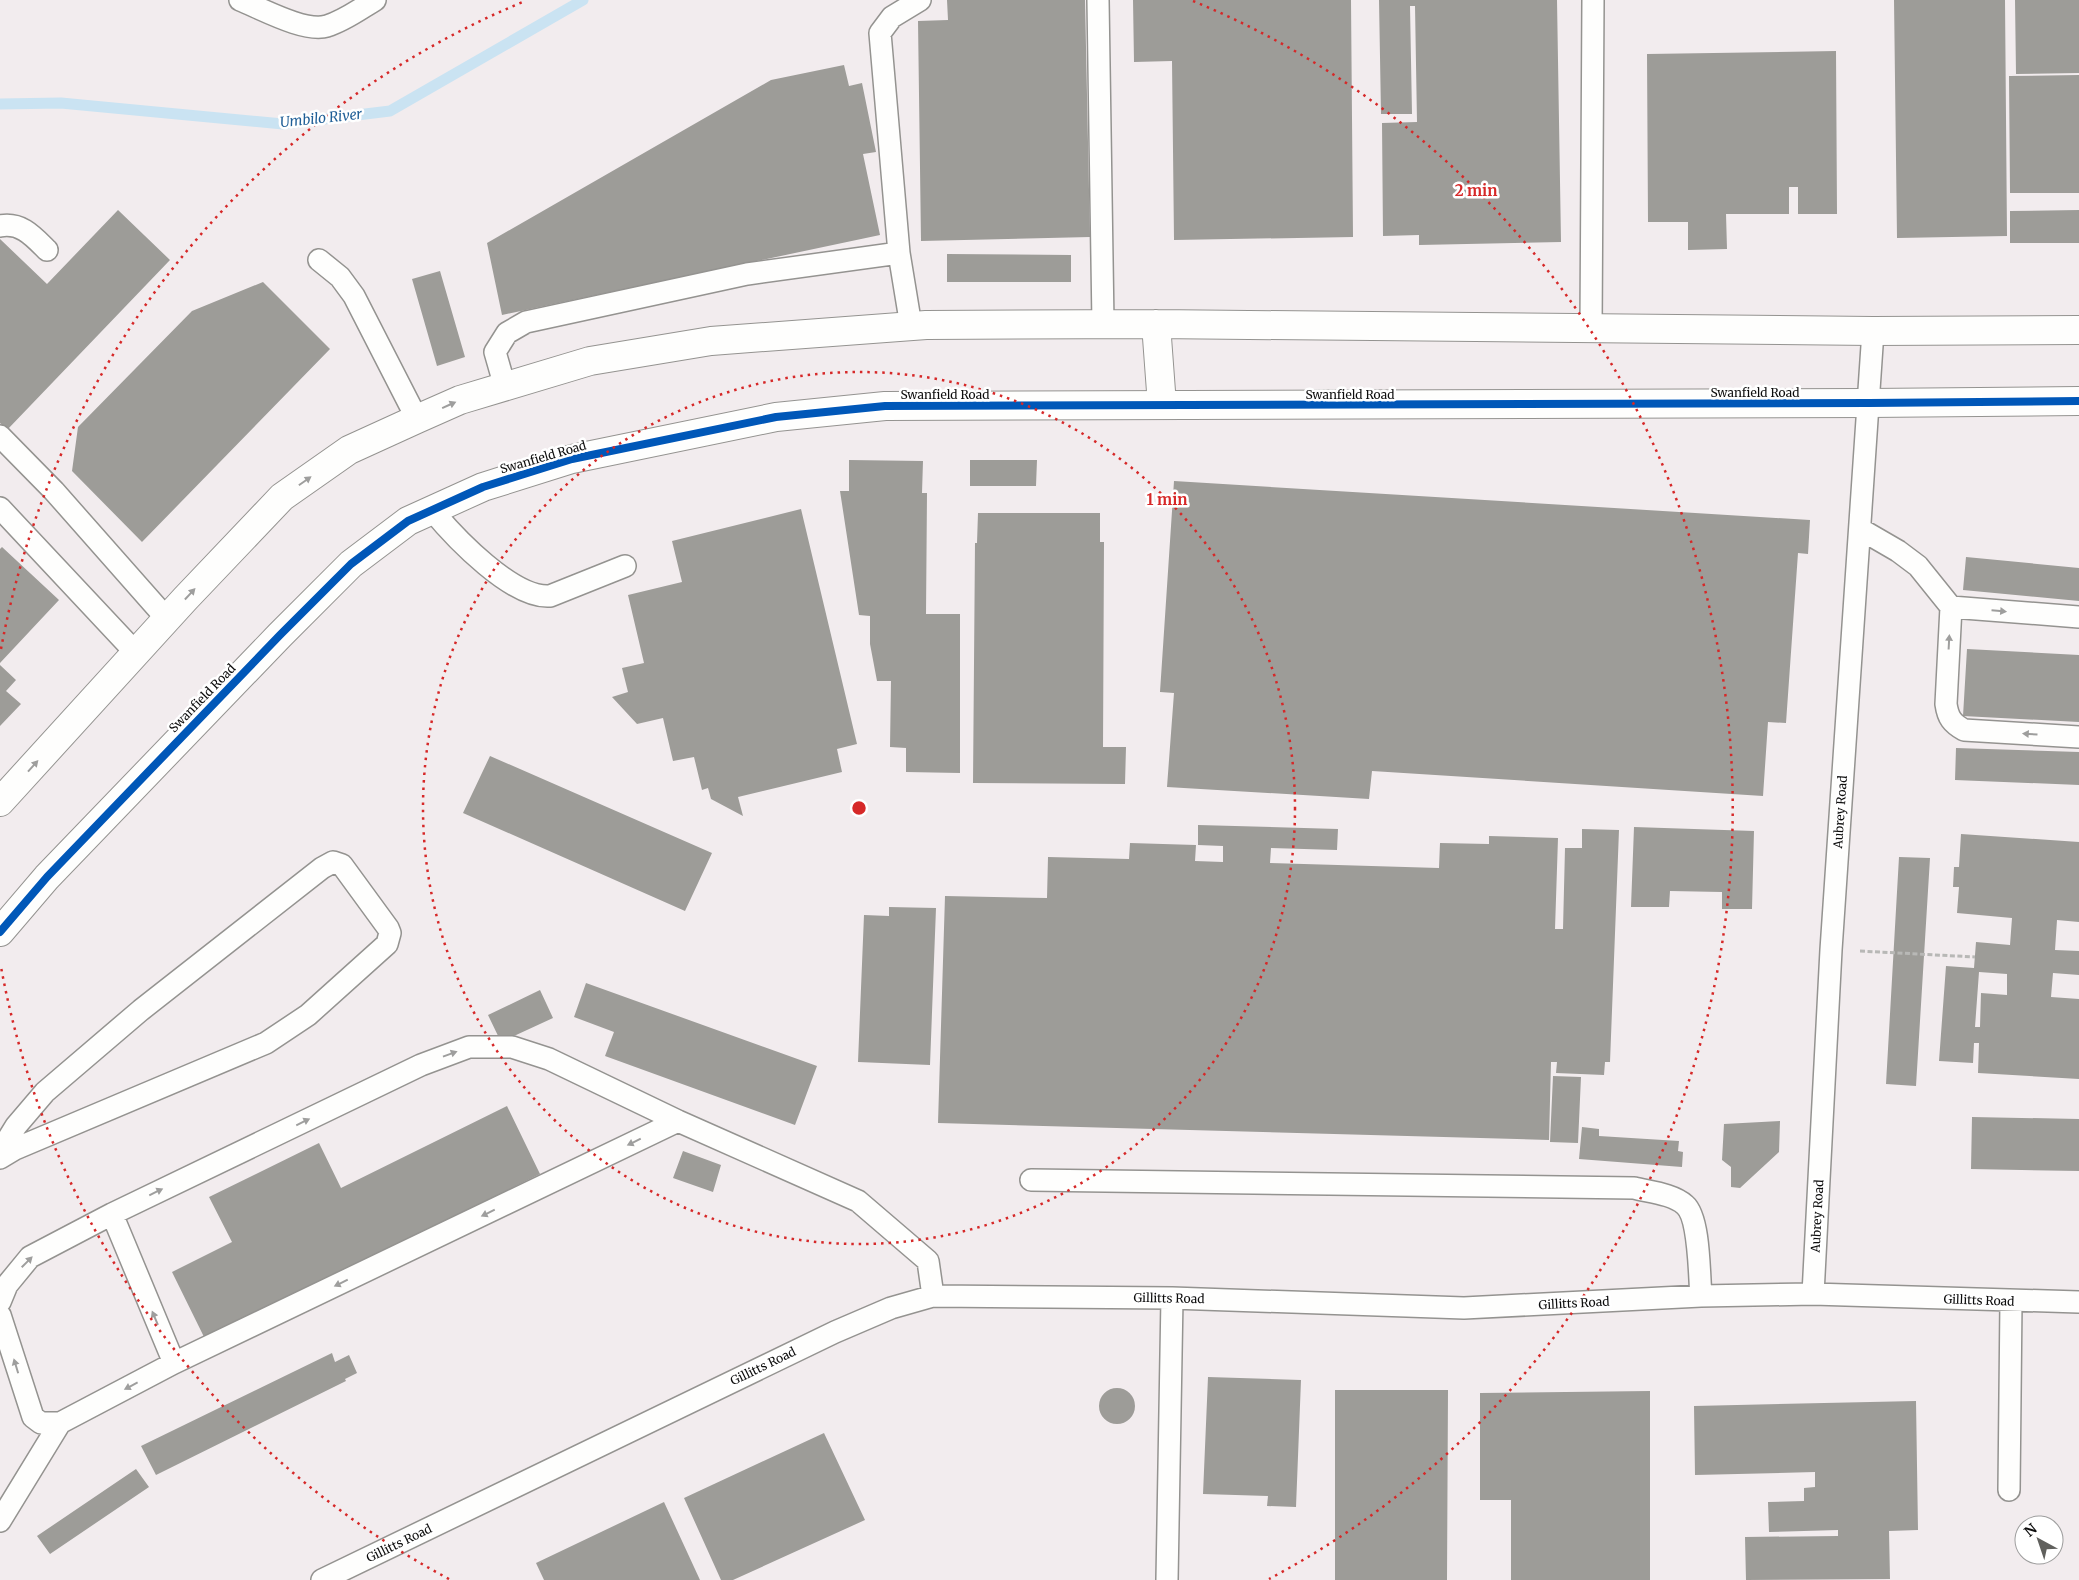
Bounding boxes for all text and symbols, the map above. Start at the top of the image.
water label: Umbilo River [279,105,363,131]
text: 2 min [1455,181,1497,200]
street label: Swanfield Road [1710,385,1800,400]
street label: Swanfield Road [900,387,990,402]
street label: Swanfield Road [1305,387,1395,402]
one-way arrow [442,401,456,409]
street label: Swanfield Road [498,438,588,476]
one-way arrow [299,476,312,486]
text: 1 min [1147,490,1187,509]
one-way arrow [184,589,196,601]
one-way arrow [1992,607,2008,615]
one-way arrow [1945,634,1953,650]
street label: Swanfield Road [166,661,238,735]
one-way arrow [2022,730,2038,738]
one-way arrow [27,760,39,772]
street label: Aubrey Road [1830,775,1850,850]
centre of rings [850,799,868,817]
one-way arrow [443,1050,458,1057]
one-way arrow [296,1117,310,1125]
one-way arrow [627,1139,641,1147]
street label: Aubrey Road [1808,1179,1826,1254]
one-way arrow [149,1188,164,1196]
one-way arrow [481,1209,495,1217]
one-way arrow [21,1256,33,1268]
one-way arrow [334,1279,348,1287]
street label: Gillitts Road [1133,1290,1205,1306]
street label: Gillitts Road [1943,1291,2015,1309]
street label: Gillitts Road [1538,1294,1610,1312]
one-way arrow [151,1311,159,1325]
street label: Gillitts Road [728,1344,798,1388]
one-way arrow [12,1359,19,1374]
one-way arrow [124,1381,138,1390]
north arrow [2014,1515,2064,1565]
text: N [2021,1520,2041,1540]
street label: Gillitts Road [364,1521,434,1565]

